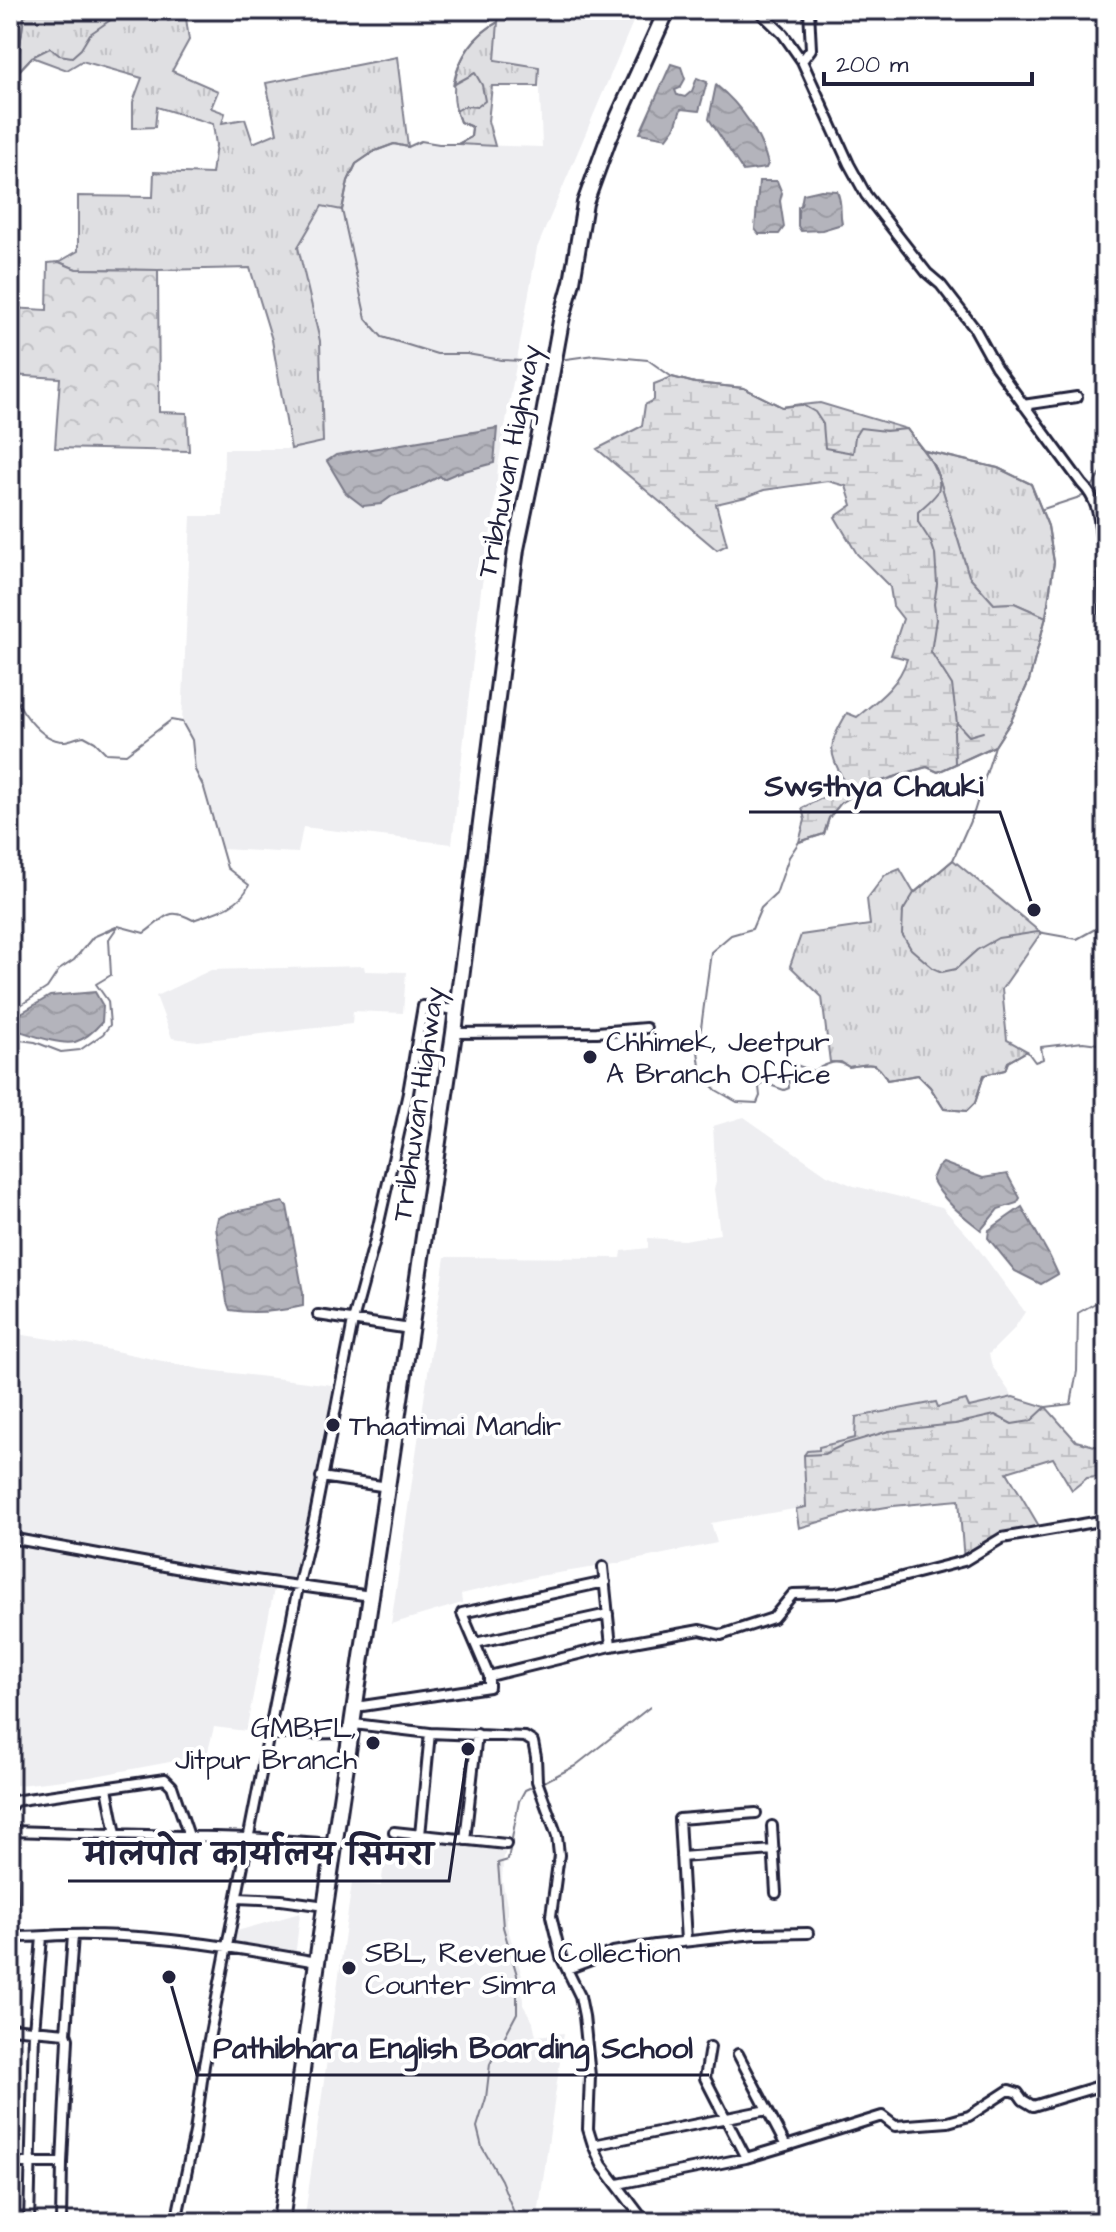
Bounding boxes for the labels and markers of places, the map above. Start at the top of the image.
callout: Swsthya Chauki [749,758,1000,812]
place label: Chhimek, Jeetpur A Branch Office [606,1023,831,1094]
marker: Chhimek, Jeetpur A Branch Office [581,1048,599,1066]
place label: Thaatimai Mandir [349,1407,561,1446]
marker: Thaatimai Mandir [324,1416,342,1434]
place label: GMBFL, Jitpur Branch [175,1709,357,1780]
marker: GMBFL, Jitpur Branch [364,1734,382,1752]
callout: मालपोत कार्यालय सिमरा [68,1827,449,1881]
place label: SBL, Revenue Collection Counter Simra [365,1934,680,2005]
marker: SBL, Revenue Collection Counter Simra [340,1959,358,1977]
callout: Pathibhara English Boarding School [197,2021,709,2075]

